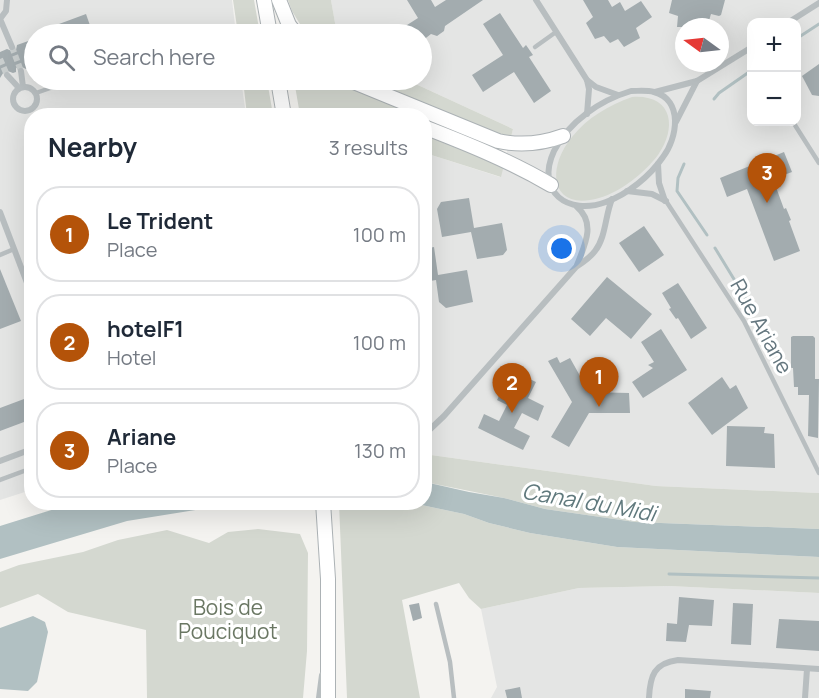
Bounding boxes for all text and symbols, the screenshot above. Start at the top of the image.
north arrow [675,18,729,72]
map controls [747,18,801,126]
button: + [747,18,801,72]
search box [24,24,432,90]
icon: search [45,41,78,74]
text: Search here [93,42,215,72]
button: − [747,72,801,126]
text: Nearby [48,129,137,165]
text: 3 results [329,134,408,161]
pin: 3 [748,154,786,203]
text: Le Trident [107,206,213,236]
text: 1 [65,221,74,248]
text: 100 m [353,221,406,248]
your location [547,234,576,263]
text: Place [107,236,157,263]
street label: Rue Ariane [724,274,800,378]
text: hotelF1 [107,314,184,344]
text: 2 [64,329,75,356]
text: 100 m [353,329,406,356]
text: Hotel [107,344,157,371]
pin: 1 [580,358,618,407]
pin: 2 [492,364,532,413]
text: Ariane [107,422,176,452]
text: 3 [64,437,75,464]
text: 130 m [354,437,406,464]
text: Place [107,452,157,479]
water label: Canal du Midi [520,475,661,529]
park label: Bois de Pouciquot [178,593,278,645]

